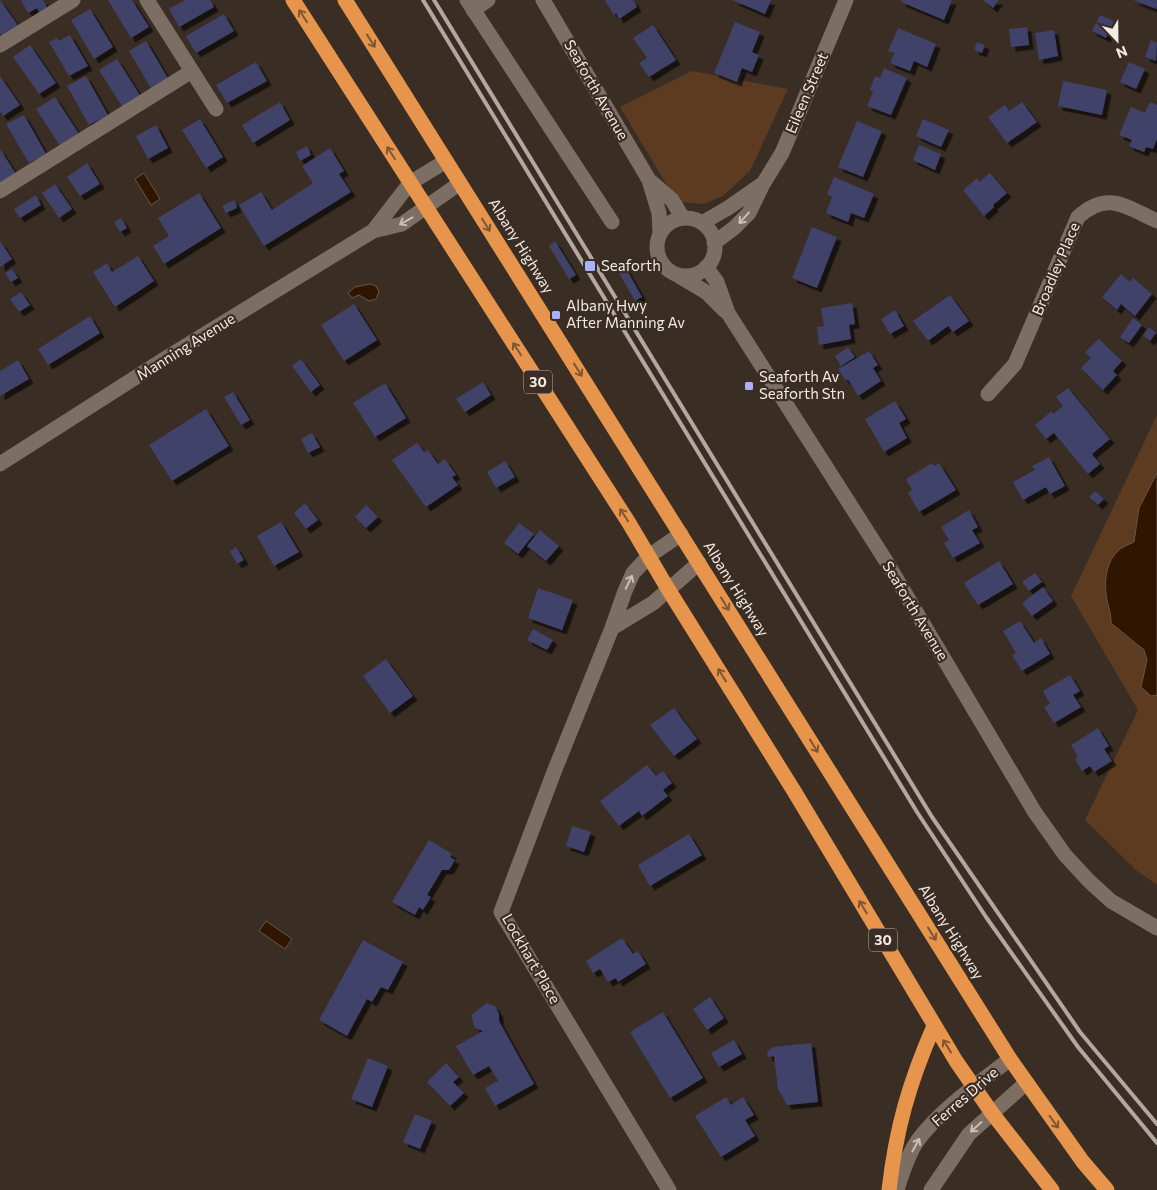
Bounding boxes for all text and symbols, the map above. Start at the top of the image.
one-way arrow [298,9,308,23]
north arrow [1092,15,1142,65]
one-way arrow [366,34,376,48]
street label: Seaforth Avenue [561,36,633,143]
text: N [1114,43,1130,62]
street label: Eileen Street [781,49,831,136]
one-way arrow [385,146,395,160]
street label: Albany Highway [485,195,558,297]
one-way arrow [738,211,750,224]
one-way arrow [398,216,413,226]
one-way arrow [482,217,492,231]
street label: Broadley Place [1027,219,1083,318]
place label: Seaforth [601,256,661,274]
marker: Seaforth [583,259,597,273]
place label: Albany Hwy After Manning Av [566,296,685,331]
street label: Manning Avenue [133,309,238,384]
marker: Albany Hwy After Manning Av [550,309,562,321]
one-way arrow [512,342,522,356]
one-way arrow [573,362,583,376]
place label: Seaforth Av Seaforth Stn [759,367,845,402]
road number: 30 [524,371,552,394]
marker: Seaforth Av Seaforth Stn [743,380,755,392]
one-way arrow [619,508,629,522]
street label: Albany Highway [700,538,773,640]
street label: Seaforth Avenue [879,558,953,663]
one-way arrow [625,575,634,590]
one-way arrow [720,597,730,611]
one-way arrow [716,669,726,683]
one-way arrow [809,739,819,753]
street label: Albany Highway [915,881,988,983]
one-way arrow [858,901,868,915]
street label: Lockhart Place [499,910,565,1007]
one-way arrow [927,926,937,940]
road number: 30 [869,928,897,952]
one-way arrow [942,1040,952,1054]
street label: Ferres Drive [928,1063,1001,1130]
one-way arrow [1049,1115,1059,1129]
one-way arrow [970,1121,983,1133]
one-way arrow [911,1138,921,1153]

